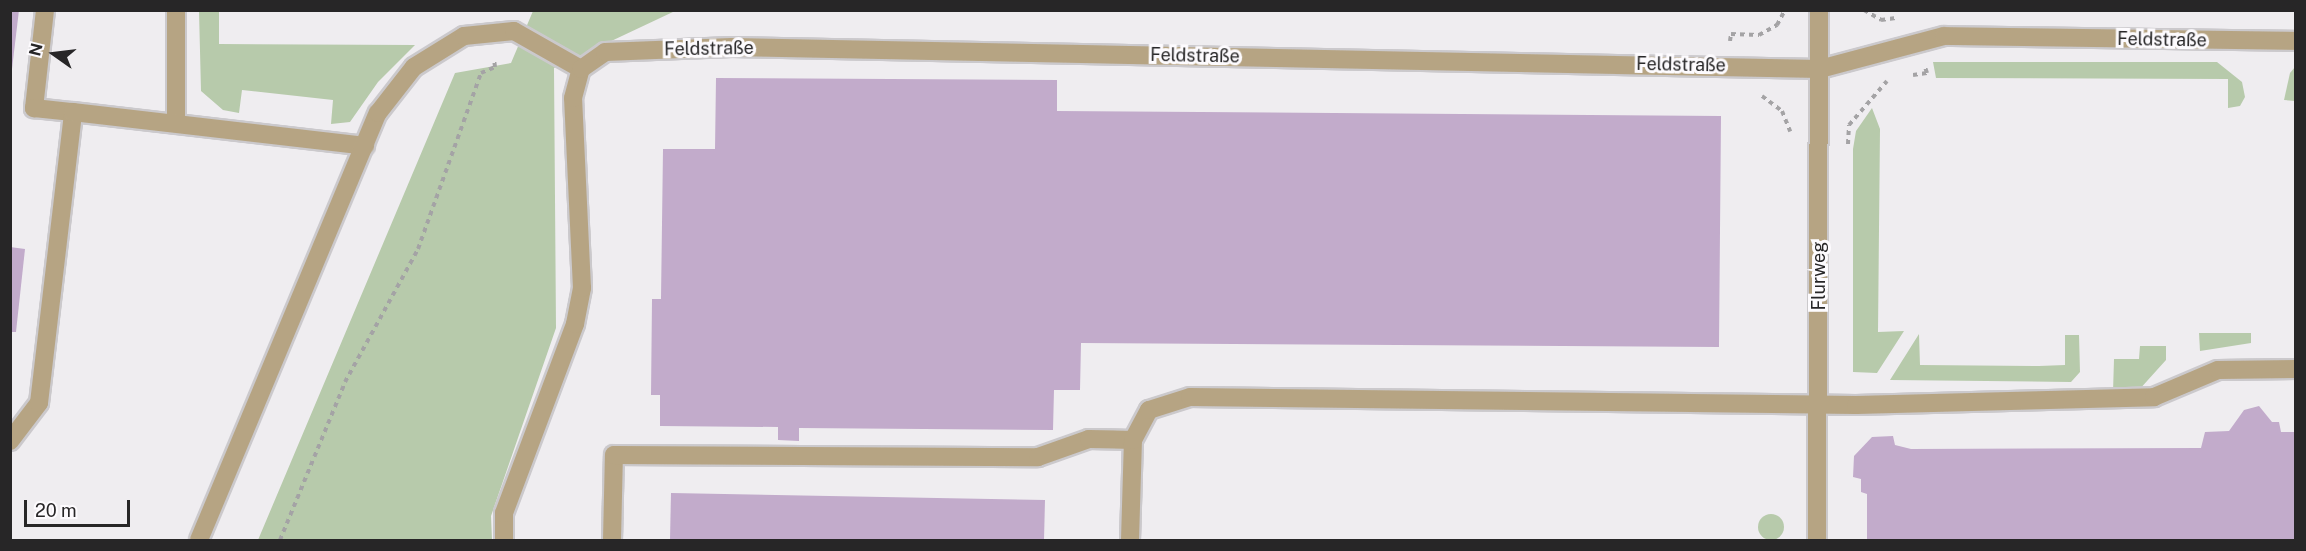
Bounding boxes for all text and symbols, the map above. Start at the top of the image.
north arrow [24,24,84,84]
street label: Feldstraße [2117,28,2207,52]
street label: Feldstraße [664,37,754,61]
text: N [25,41,47,58]
street label: Feldstraße [1150,44,1240,68]
street label: Feldstraße [1636,53,1726,77]
street label: Flurweg [1808,242,1830,310]
scale bar [27,488,134,526]
text: 20 m [35,500,77,521]

